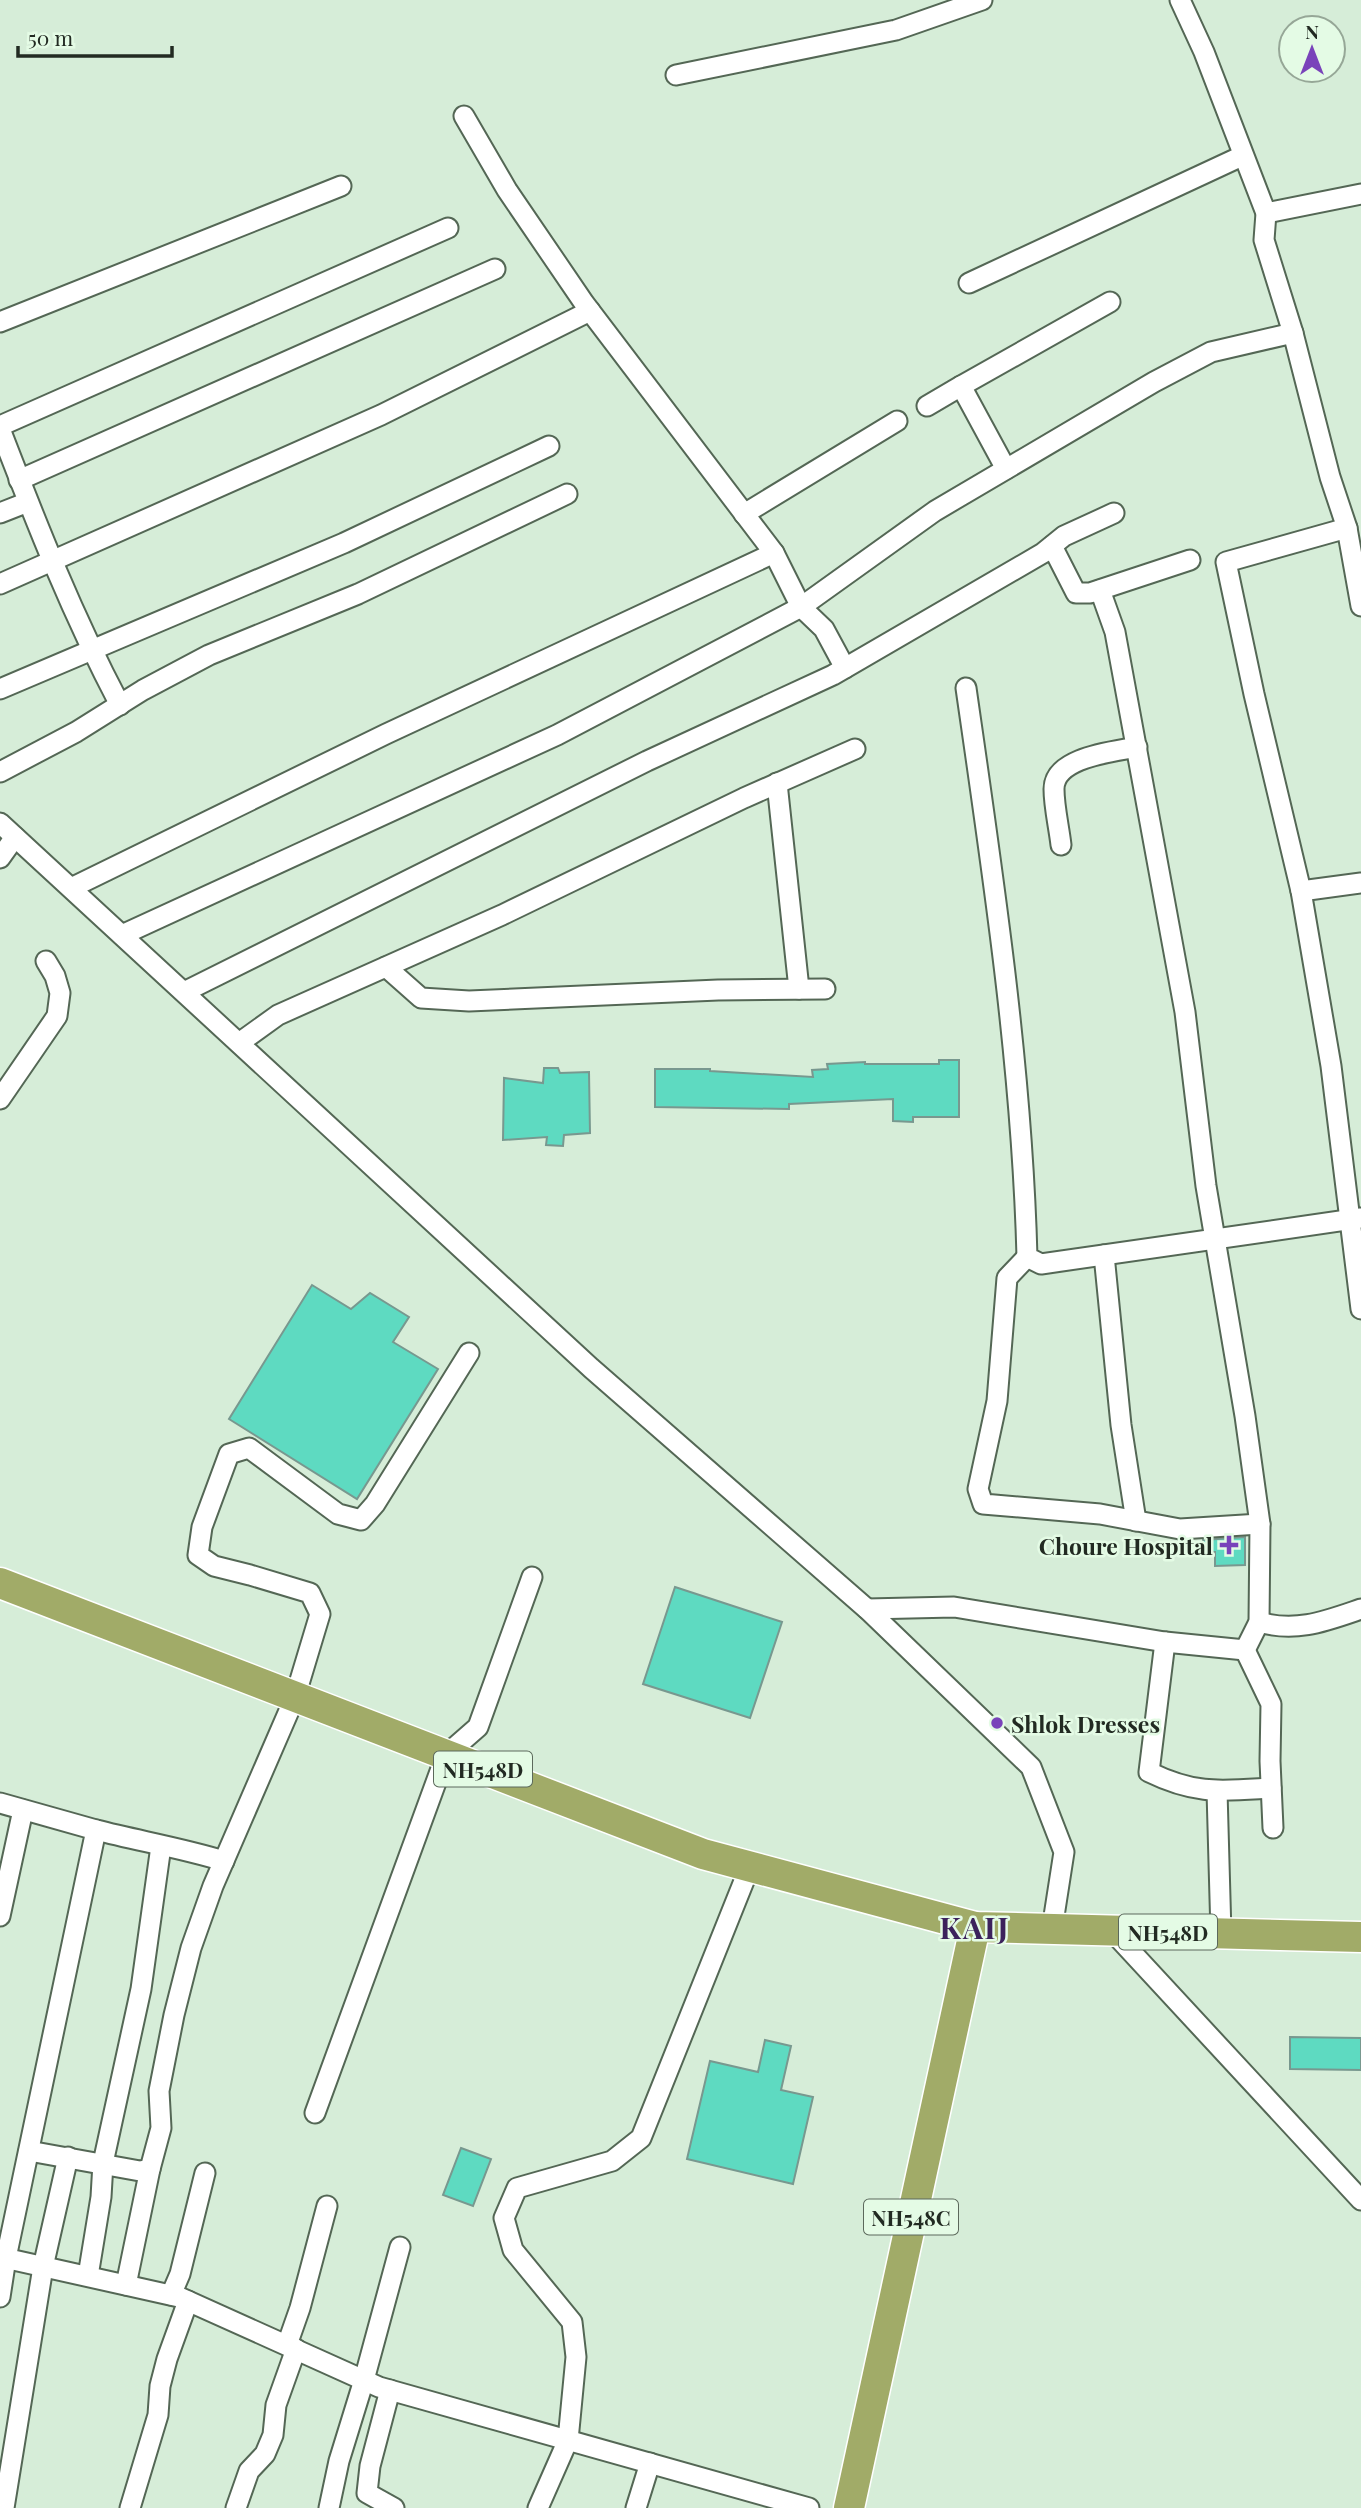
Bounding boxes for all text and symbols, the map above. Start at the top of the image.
scale bar [18,14,172,58]
north arrow [1277,14,1347,84]
text: N [1305,18,1319,44]
text: 50 m [28,23,74,51]
place label: Choure Hospital [1039,1530,1213,1561]
marker: Choure Hospital [1219,1535,1239,1555]
place label: Shlok Dresses [1011,1708,1160,1739]
marker: Shlok Dresses [989,1715,1005,1731]
road number: NH548D [434,1752,532,1786]
district label: KAIJ [939,1907,1011,1947]
road number: NH548D [1119,1914,1217,1950]
road number: NH548C [864,2200,958,2234]

